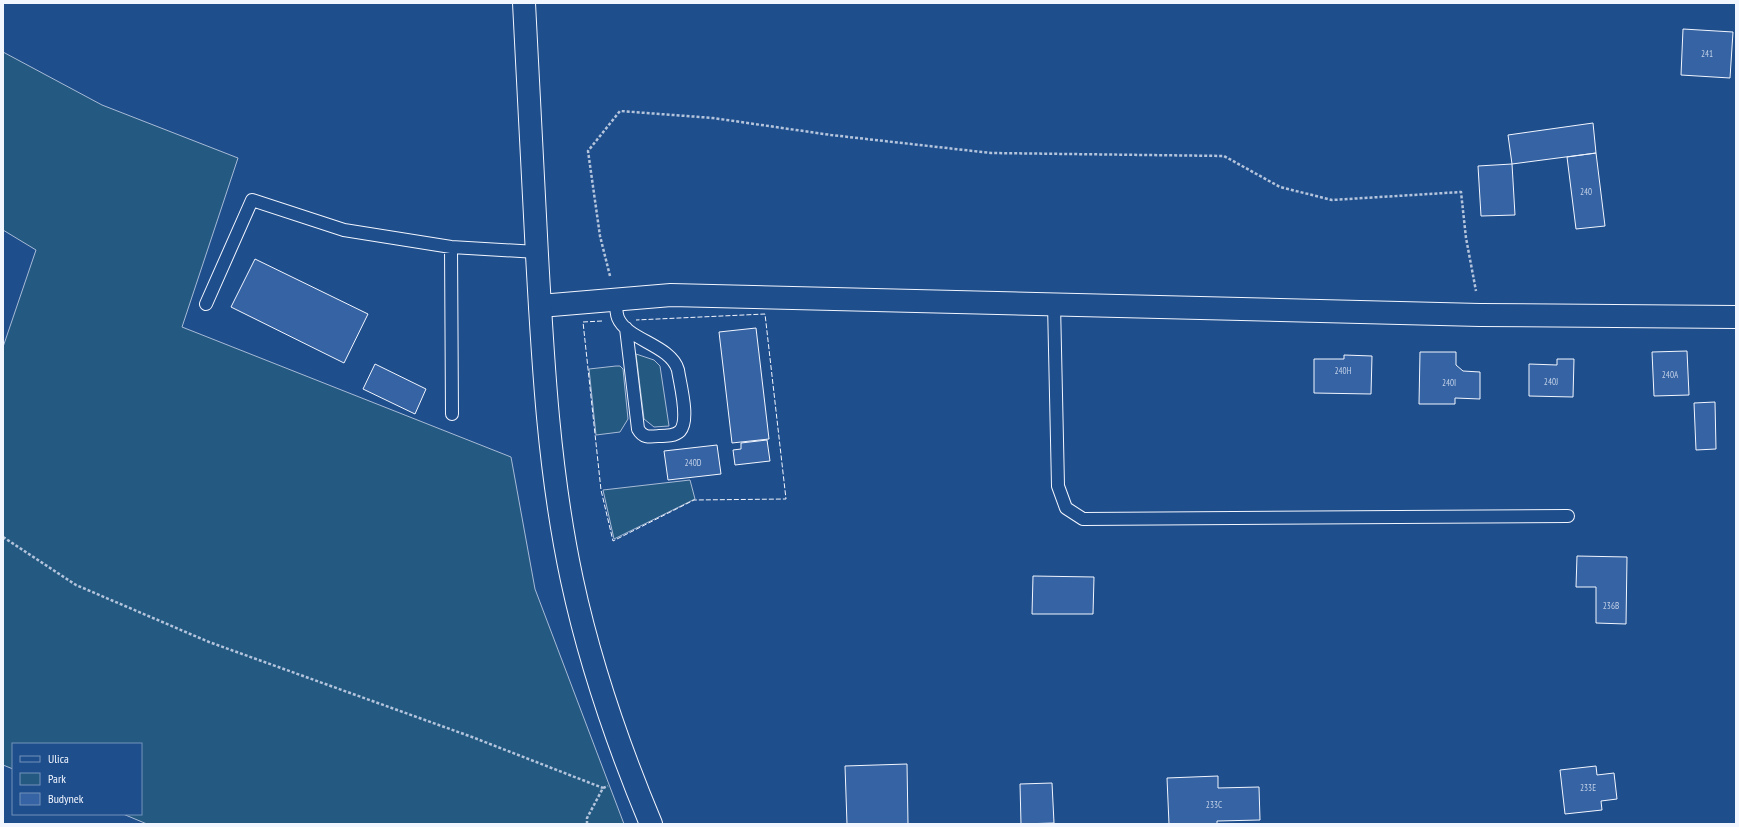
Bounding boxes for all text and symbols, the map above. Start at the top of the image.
house number: 241 [1701,48,1713,59]
house number: 240 [1580,186,1592,197]
house number: 240H [1335,365,1352,376]
house number: 240A [1662,369,1679,380]
house number: 240J [1544,376,1558,387]
house number: 240I [1442,377,1456,388]
house number: 240D [685,457,702,468]
house number: 236B [1603,600,1619,611]
legend [12,743,142,815]
text: Ulica [48,751,69,766]
text: Park [48,771,66,786]
house number: 233E [1580,782,1596,793]
text: Budynek [48,791,84,806]
house number: 233C [1206,799,1222,810]

